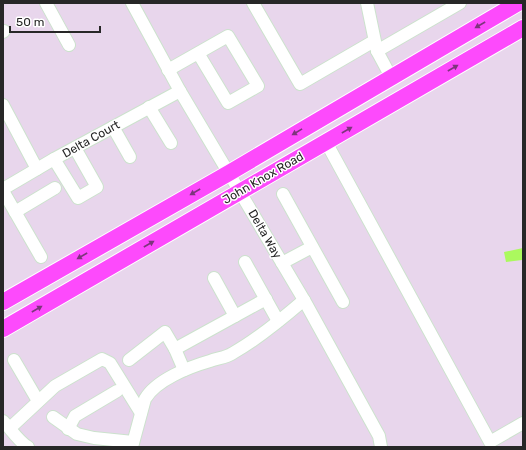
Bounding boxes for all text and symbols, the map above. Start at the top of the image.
scale bar [10,8,100,34]
text: 50 m [16,15,44,29]
one-way arrow [474,21,486,28]
one-way arrow [447,65,459,72]
street label: Delta Court [60,117,122,161]
one-way arrow [341,126,353,133]
one-way arrow [291,129,303,136]
street label: John Knox Road [220,149,306,207]
one-way arrow [189,189,201,196]
street label: Delta Way [245,207,285,261]
one-way arrow [143,241,155,248]
one-way arrow [76,253,88,260]
one-way arrow [31,306,43,313]

